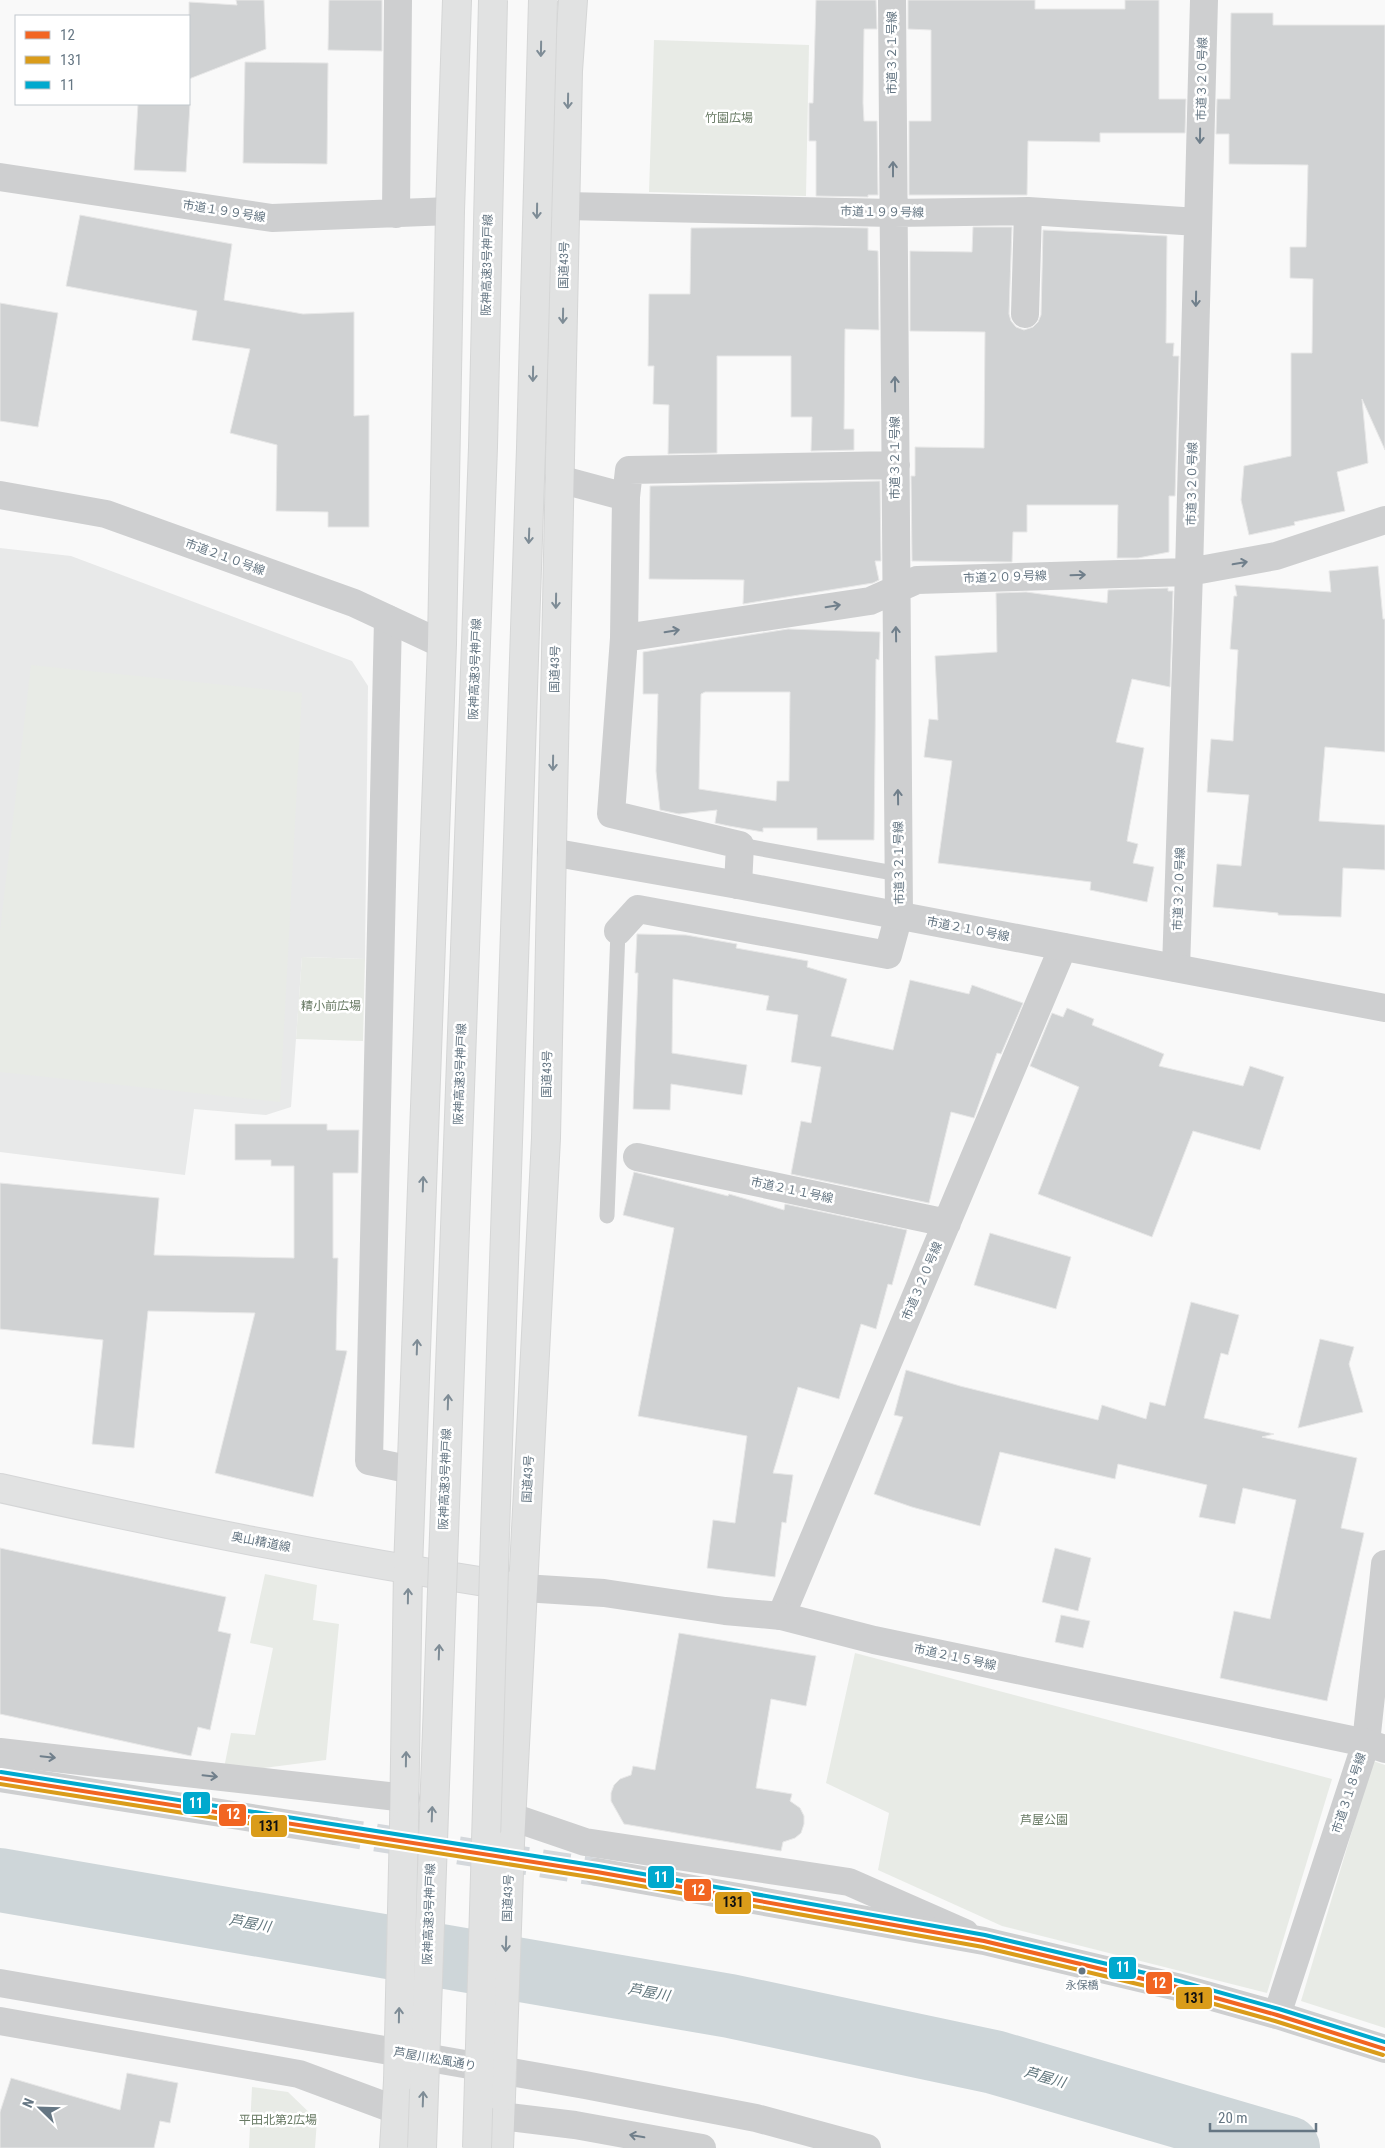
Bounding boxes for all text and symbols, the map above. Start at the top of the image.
street label: 市道３２１号線 [885,11,899,95]
legend [15,15,190,105]
text: 12 [60,26,75,44]
street label: 市道３２０号線 [1194,37,1210,121]
one-way arrow [537,40,546,56]
text: 131 [60,51,82,69]
text: 11 [60,76,75,94]
one-way arrow [563,92,573,109]
park label: 竹園広場 [705,111,753,125]
one-way arrow [1196,128,1205,144]
one-way arrow [888,162,898,178]
street label: 市道１９９号線 [181,198,267,224]
one-way arrow [533,203,542,219]
street label: 市道１９９号線 [840,204,924,220]
street label: 阪神高速3号神戸線 [479,214,495,316]
street label: 国道43号 [557,241,571,289]
one-way arrow [1191,290,1201,306]
one-way arrow [558,308,568,324]
one-way arrow [529,365,538,381]
one-way arrow [890,377,900,393]
street label: 市道３２１号線 [888,416,902,500]
street label: 市道３２０号線 [1184,442,1200,526]
one-way arrow [524,528,533,544]
street label: 市道２１０号線 [183,536,267,578]
one-way arrow [1232,557,1248,567]
street label: 市道２０９号線 [963,569,1047,585]
one-way arrow [1070,570,1086,580]
one-way arrow [552,593,561,609]
one-way arrow [825,601,841,611]
street label: 阪神高速3号神戸線 [466,618,484,720]
one-way arrow [664,625,680,635]
one-way arrow [891,627,901,643]
street label: 国道43号 [548,645,562,693]
one-way arrow [548,755,557,771]
one-way arrow [893,789,903,806]
street label: 市道３２１号線 [891,821,907,905]
street label: 市道３２０号線 [1171,847,1187,931]
street label: 市道２１０号線 [925,914,1011,944]
park label: 精小前広場 [301,999,361,1013]
street label: 阪神高速3号神戸線 [451,1023,469,1125]
street label: 国道43号 [540,1050,554,1098]
street label: 市道２１１号線 [749,1174,835,1206]
one-way arrow [418,1176,427,1192]
street label: 市道３２０号線 [899,1240,945,1322]
one-way arrow [412,1339,421,1355]
one-way arrow [443,1394,453,1410]
street label: 阪神高速3号神戸線 [436,1428,454,1530]
street label: 国道43号 [520,1455,536,1503]
street label: 奥山精道線 [230,1529,292,1555]
one-way arrow [403,1589,413,1605]
street label: 市道２１５号線 [912,1641,998,1673]
one-way arrow [434,1644,443,1660]
one-way arrow [401,1751,411,1768]
street label: 市道３１８号線 [1329,1751,1369,1835]
one-way arrow [40,1752,56,1762]
one-way arrow [202,1771,218,1781]
line badge: 11 [182,1791,211,1815]
text: 11 [189,1795,203,1811]
line badge: 12 [218,1803,247,1827]
text: 12 [226,1806,240,1822]
one-way arrow [428,1807,437,1823]
park label: 芦屋公園 [1020,1813,1068,1827]
line badge: 131 [250,1814,288,1838]
text: 131 [258,1818,280,1834]
street label: 阪神高速3号神戸線 [420,1863,438,1965]
line badge: 11 [647,1865,675,1889]
text: 11 [654,1869,668,1885]
street label: 国道43号 [500,1874,516,1922]
line badge: 12 [683,1878,712,1902]
text: 12 [691,1882,705,1898]
line badge: 131 [714,1891,752,1915]
text: 131 [722,1894,744,1910]
water label: 芦屋川 [228,1911,274,1935]
one-way arrow [502,1936,511,1952]
line badge: 11 [1108,1956,1137,1980]
text: 11 [1116,1959,1130,1975]
marker: 永保橋 [1077,1966,1087,1976]
line badge: 12 [1145,1971,1173,1995]
text: 12 [1152,1975,1166,1991]
place label: 永保橋 [1066,1979,1099,1992]
water label: 芦屋川 [627,1980,673,2004]
line badge: 131 [1175,1986,1213,2010]
text: 131 [1183,1990,1205,2006]
one-way arrow [395,2007,404,2023]
street label: 芦屋川松風通り [392,2045,478,2073]
water label: 芦屋川 [1023,2064,1069,2091]
north arrow [15,2083,65,2133]
one-way arrow [418,2092,428,2108]
text: N [19,2096,37,2110]
scale bar [1210,2100,1316,2132]
text: 20 m [1218,2109,1248,2127]
park label: 平田北第2広場 [239,2113,317,2127]
one-way arrow [630,2131,646,2141]

